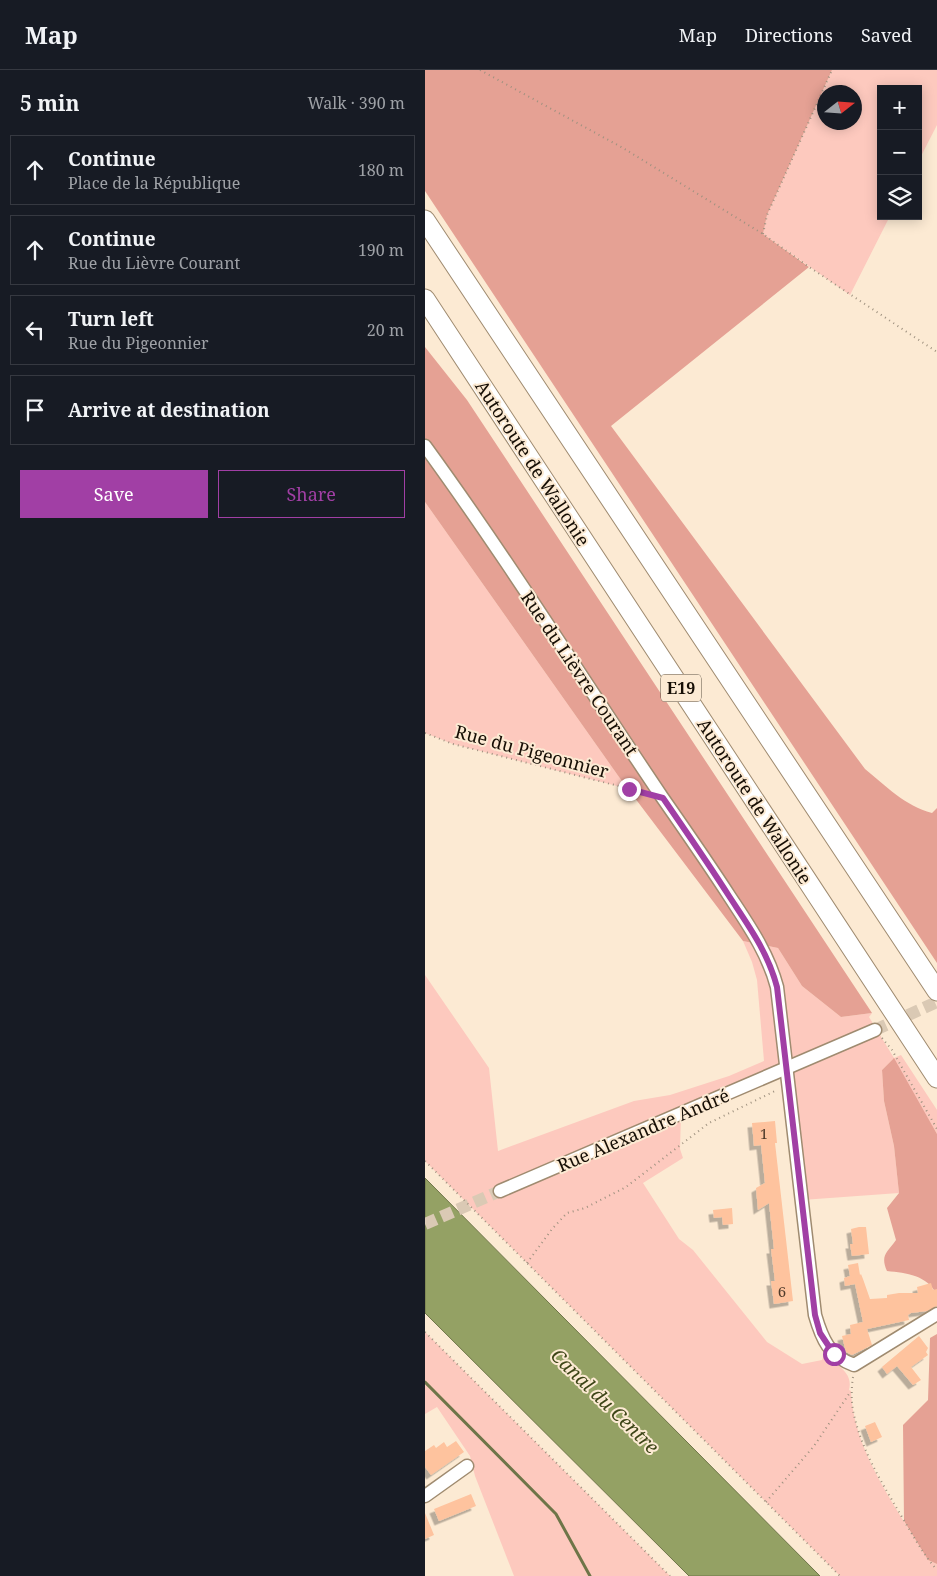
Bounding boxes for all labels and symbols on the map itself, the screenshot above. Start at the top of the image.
north arrow [817,85,862,130]
street label: Autoroute de Wallonie [470,376,596,550]
street label: Rue du Lièvre Courant [516,586,644,760]
road number: E19 [661,674,701,702]
street label: Autoroute de Wallonie [692,714,818,888]
street label: Rue du Pigeonnier [453,719,612,783]
route end [618,778,641,801]
street label: Rue Alexandre André [553,1083,733,1177]
house number: 1 [760,1123,768,1143]
house number: 6 [778,1281,786,1301]
water label: Canal du Centre [545,1343,665,1459]
route start [823,1343,846,1366]

